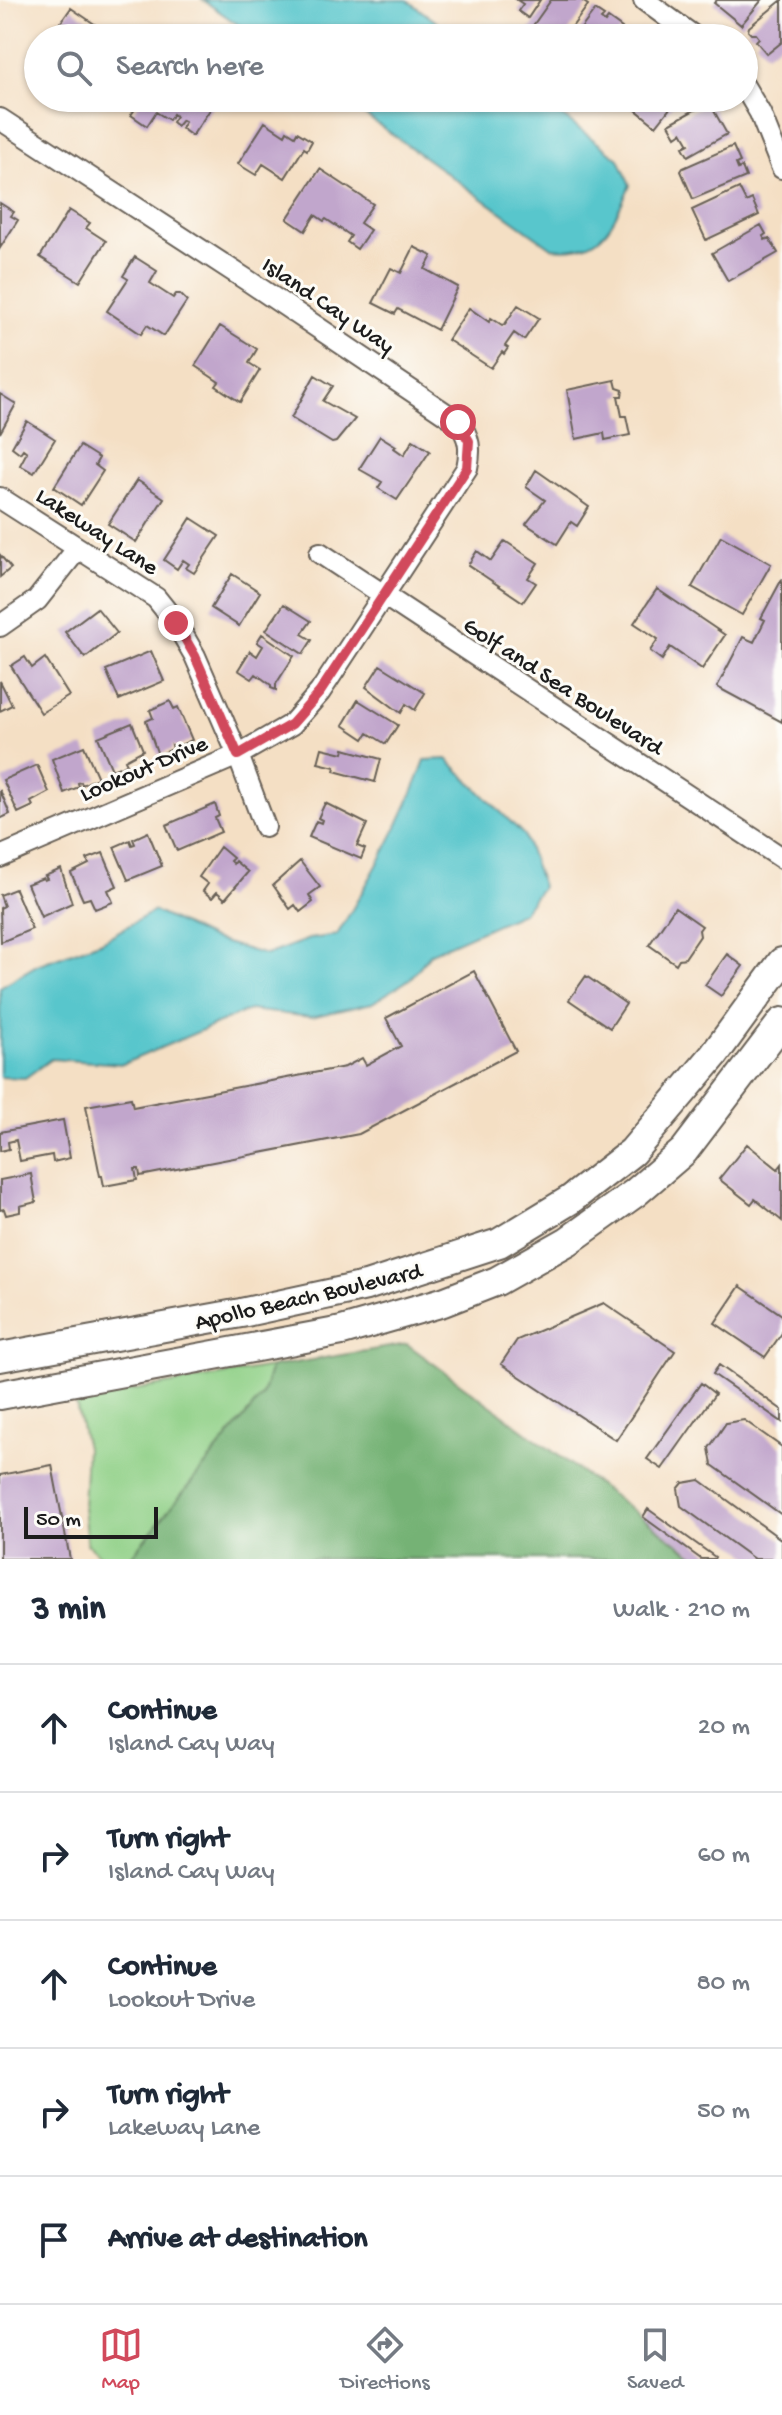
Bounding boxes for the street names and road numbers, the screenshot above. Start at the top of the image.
street label: Island Cay Way [255,252,399,362]
street label: Lakeway Lane [29,483,163,584]
street label: Golf and Sea Boulevard [456,612,669,765]
street label: Lookout Drive [76,730,213,810]
street label: Apollo Beach Boulevard [193,1258,427,1339]

